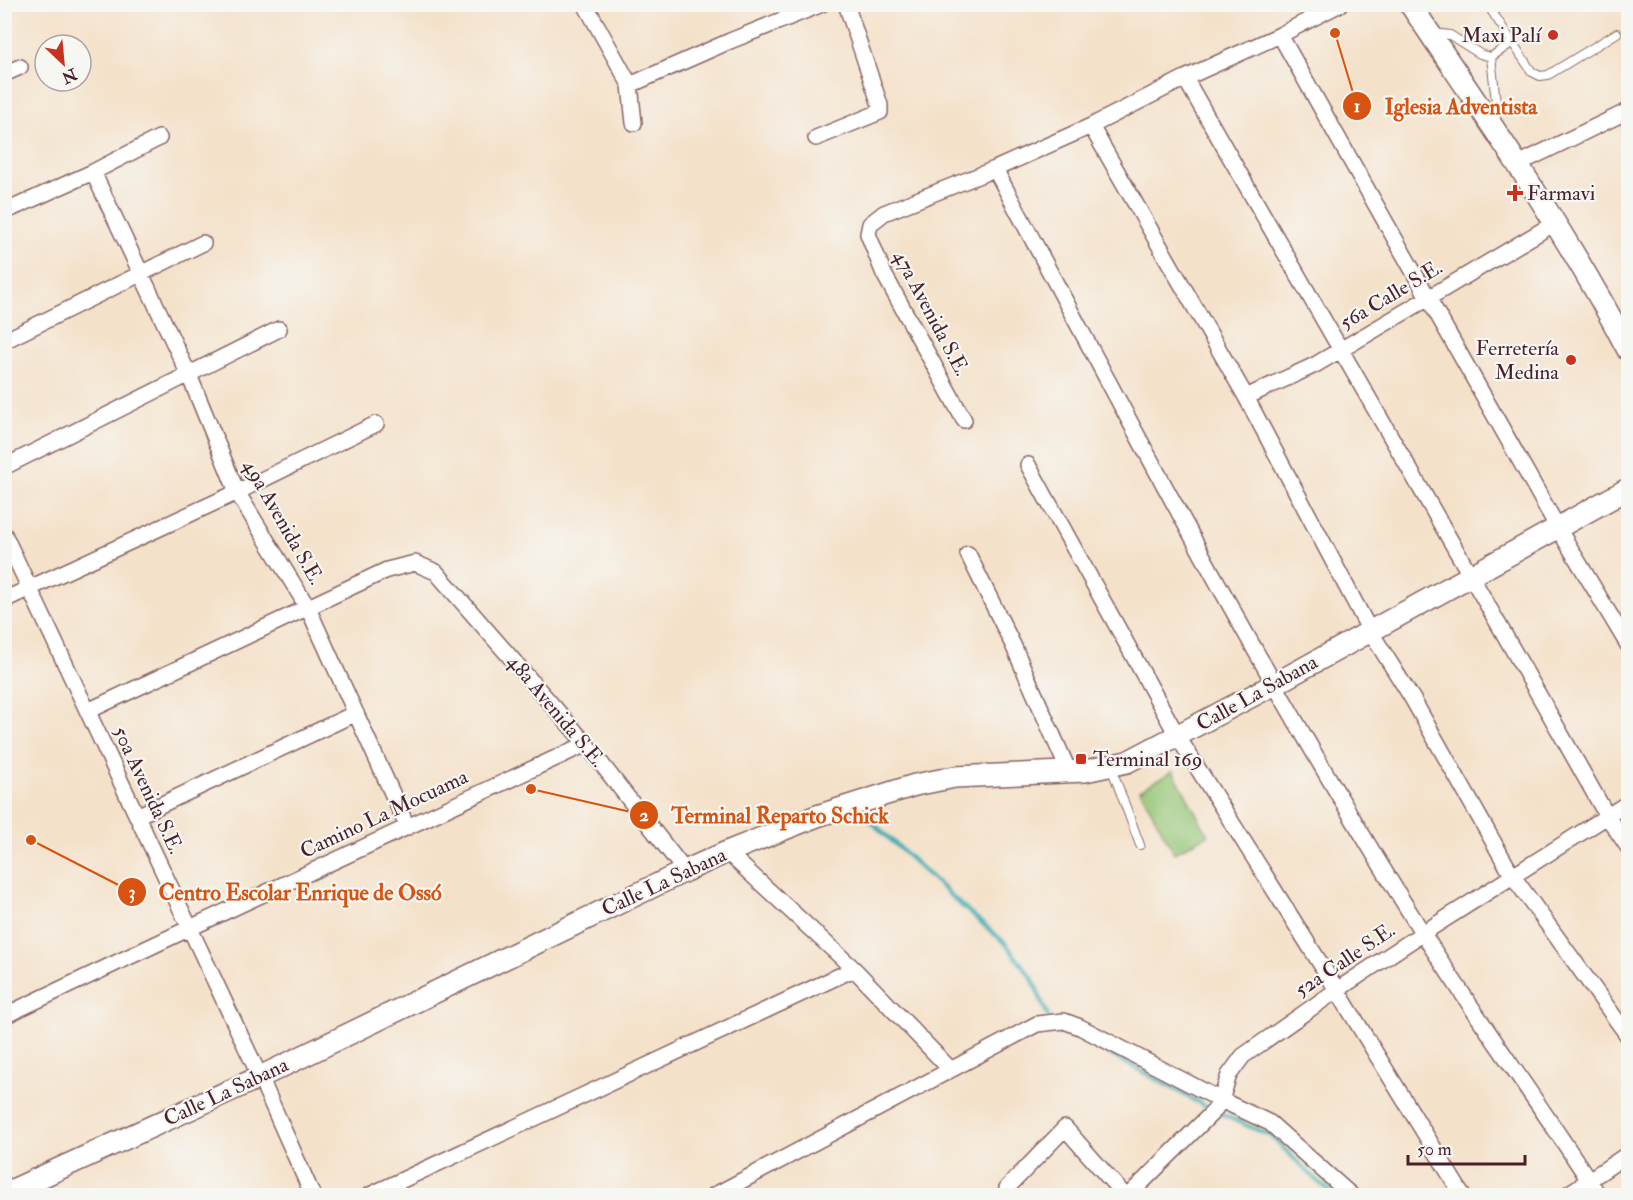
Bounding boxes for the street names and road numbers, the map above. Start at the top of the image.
street label: 47a Avenida S.E. [887,246,975,380]
street label: 56a Calle S.E. [1335,254,1447,336]
street label: 49a Avenida S.E. [236,455,330,589]
street label: Calle La Sabana [1192,648,1323,737]
street label: 48a Avenida S.E. [501,649,611,773]
street label: 50a Avenida S.E. [107,722,189,858]
street label: Camino La Mocuama [296,763,473,865]
street label: Calle La Sabana [597,841,731,923]
street label: 52a Calle S.E. [1290,917,1400,1003]
street label: Calle La Sabana [159,1051,293,1133]

